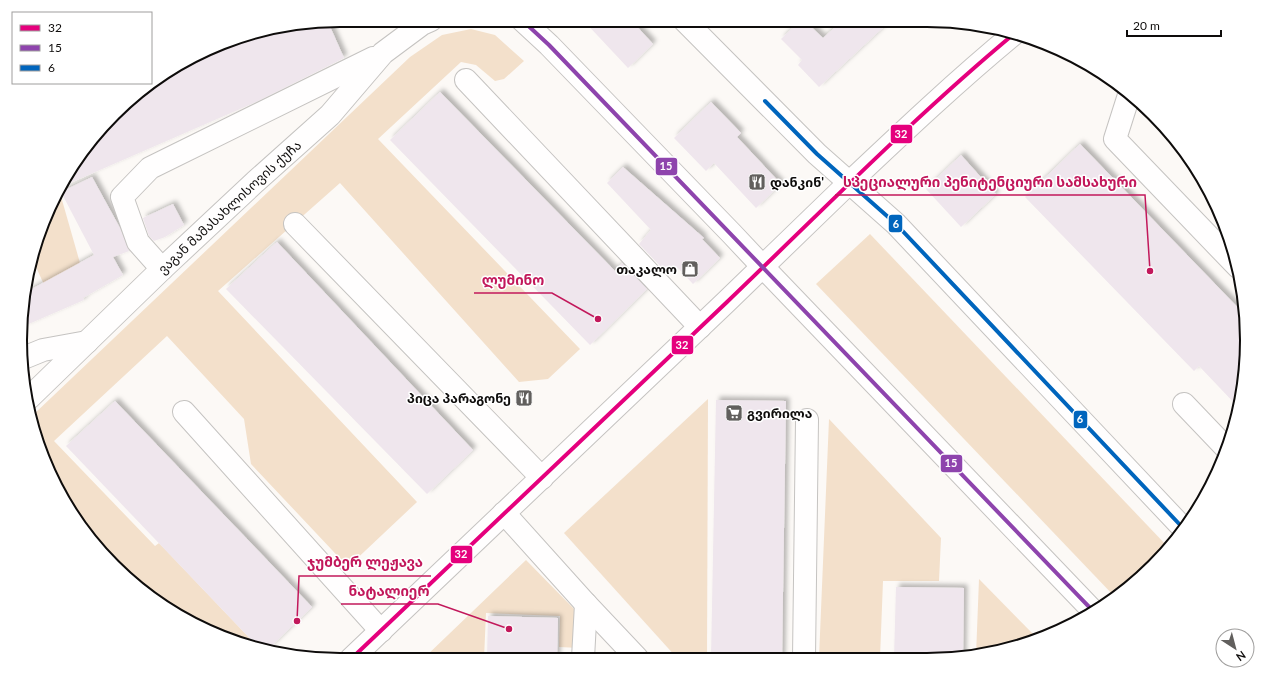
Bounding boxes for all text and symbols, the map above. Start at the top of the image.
legend [12,12,152,84]
scale bar [1127,12,1221,38]
text: 20 m [1133,18,1160,33]
text: 32 [48,20,62,35]
text: 15 [48,40,62,55]
text: 6 [48,60,55,75]
line badge: 32 [890,124,913,144]
text: 32 [895,127,907,140]
street label: ვაგან მამასახლისოვის ქუჩა [154,137,304,277]
line badge: 15 [655,157,678,176]
text: 15 [660,159,672,172]
callout: სპეციალური პენიტენციური სამსახური [835,169,1145,195]
restaurant icon: დანკინ' [747,172,767,192]
text: სპეციალური პენიტენციური სამსახური [843,173,1137,191]
place label: დანკინ' [770,174,824,191]
line badge: 6 [888,214,903,233]
text: 6 [893,217,900,230]
shop icon: თაკალო [680,259,700,279]
place label: თაკალო [616,261,677,278]
callout: ლუმინო [474,267,552,293]
text: ლუმინო [482,271,544,289]
line badge: 32 [671,335,694,355]
text: 32 [676,338,688,351]
restaurant icon: პიცა პარაგონე [514,388,534,408]
place label: პიცა პარაგონე [407,390,511,406]
supermarket icon: გვირილა [724,403,744,423]
place label: გვირილა [747,405,812,422]
line badge: 6 [1073,410,1088,429]
text: 6 [1077,412,1084,425]
line badge: 15 [940,454,963,473]
text: 15 [945,456,957,469]
line badge: 32 [450,545,473,564]
text: 32 [455,547,467,560]
callout: ჯუმბერ ლეჟავა [299,550,431,576]
text: ჯუმბერ ლეჟავა [307,553,423,571]
callout: ნატალიერ [341,578,438,604]
text: ნატალიერ [349,582,429,600]
north arrow [1215,628,1255,668]
text: N [1234,649,1248,664]

